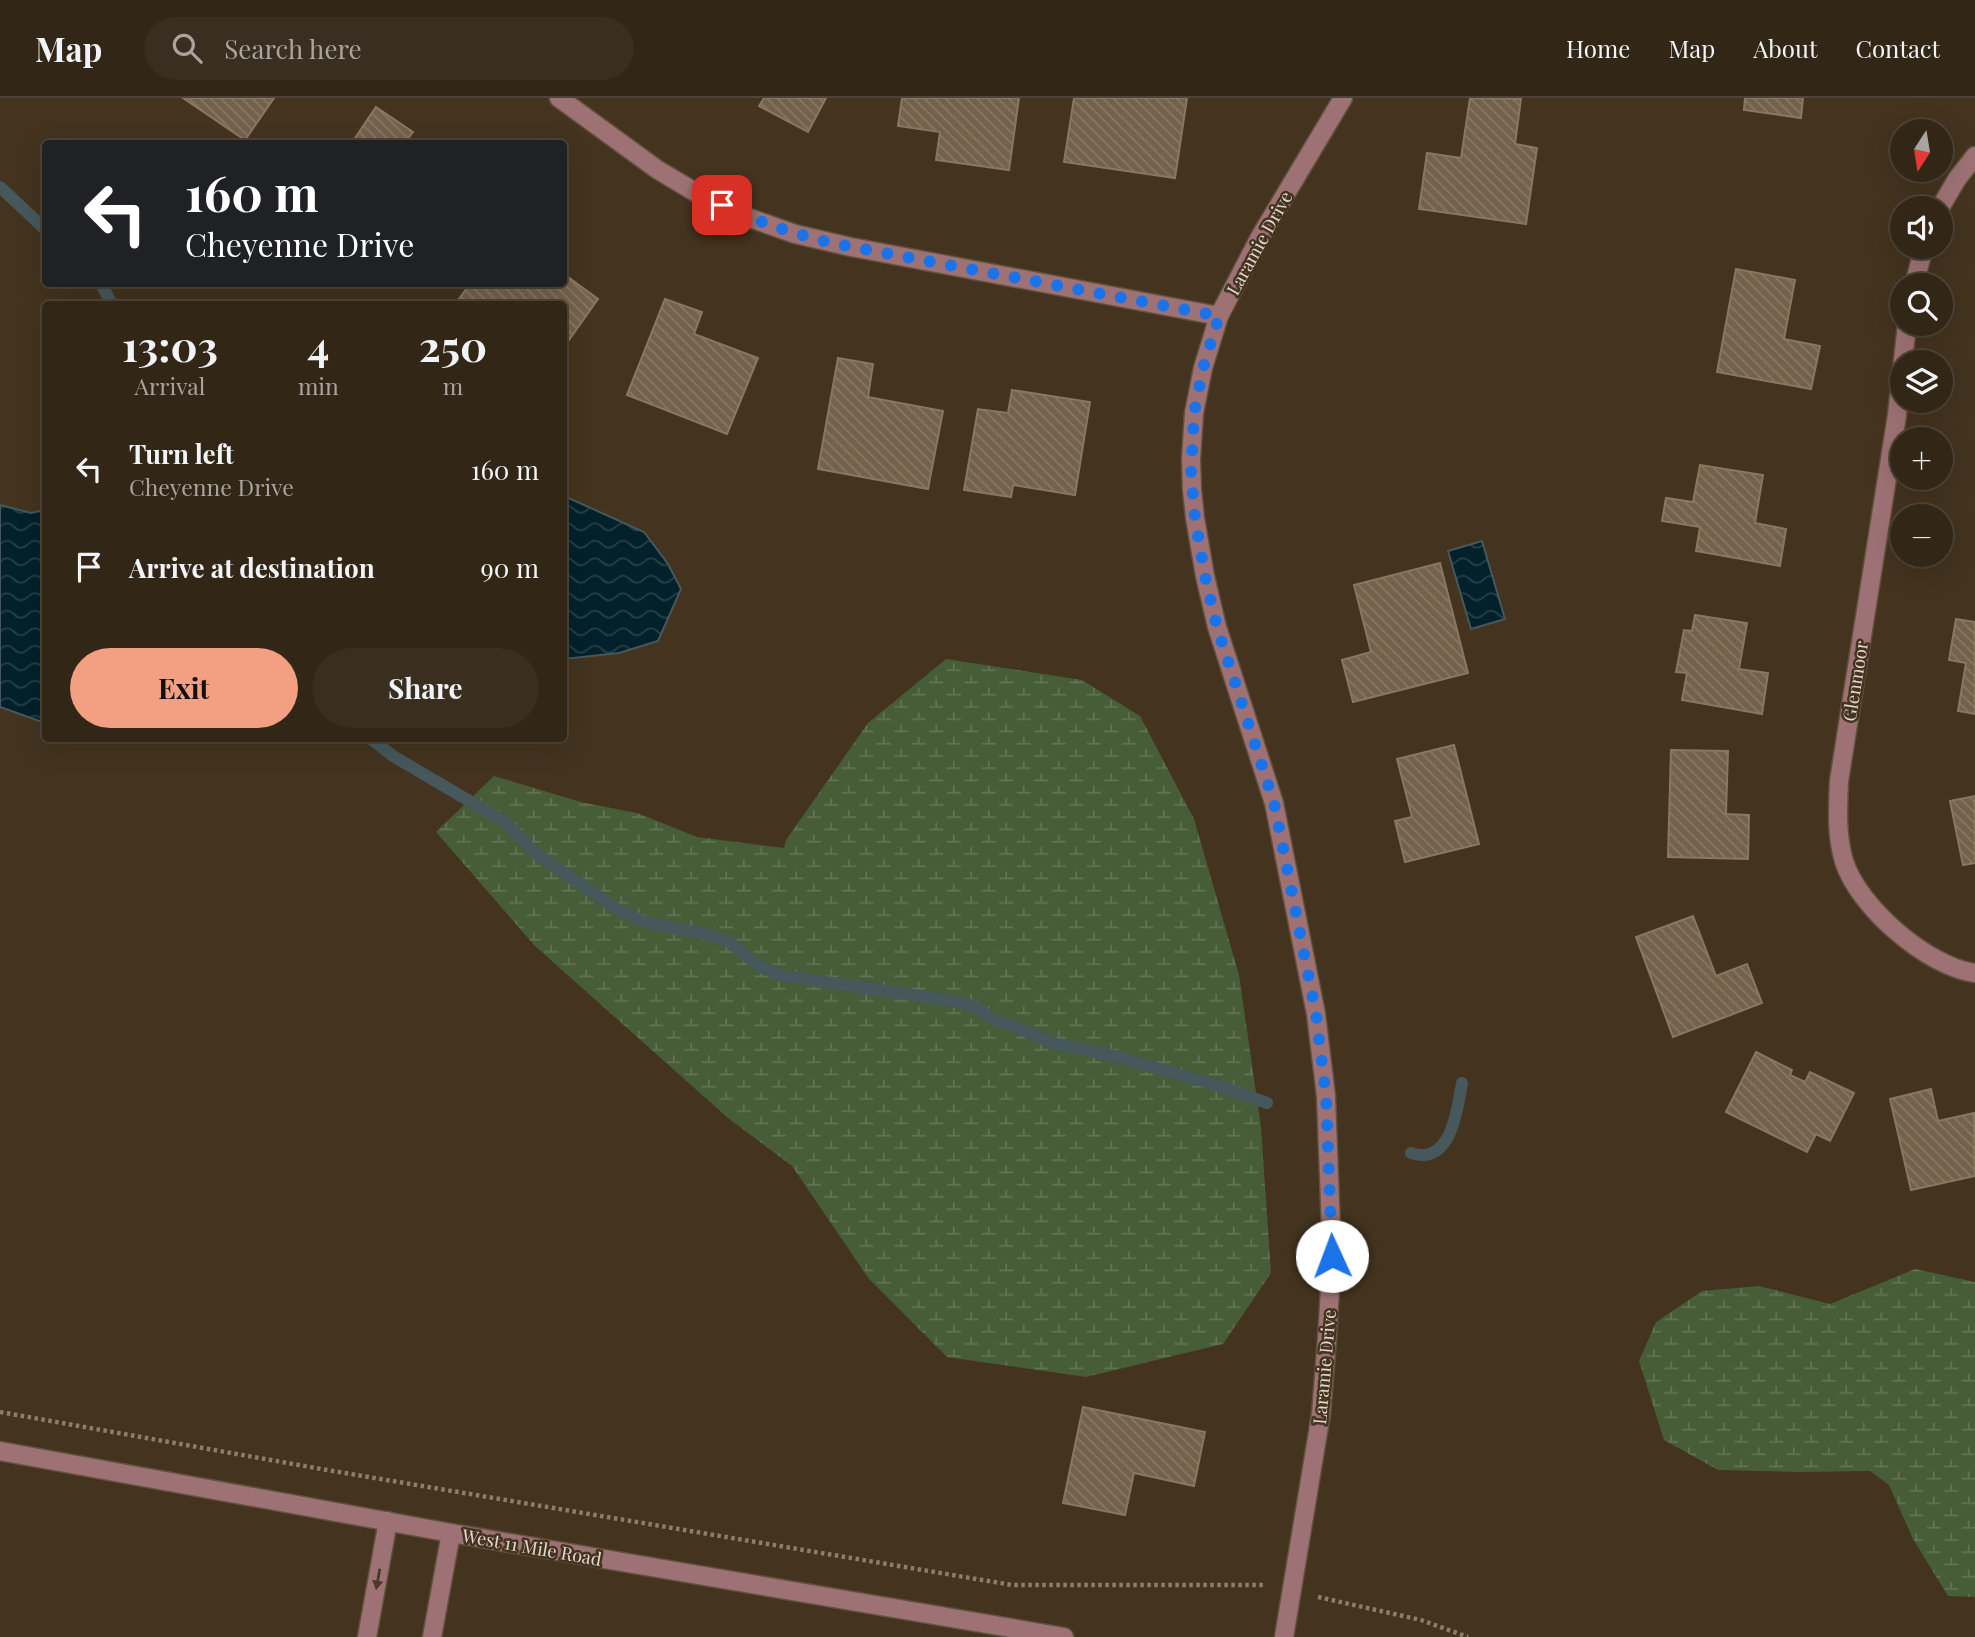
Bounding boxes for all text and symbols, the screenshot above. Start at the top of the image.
search box [144,17,634,80]
text: Map [35,26,102,70]
icon: search [168,29,206,67]
text: Search here [224,31,362,66]
text: Home [1566,32,1630,64]
text: Map [1668,32,1715,64]
text: About [1753,32,1817,64]
text: Contact [1855,32,1940,64]
north arrow [1890,119,1953,182]
map controls [1890,119,1953,567]
text: 160 m [185,159,319,224]
icon: left [70,168,161,259]
pin [692,175,752,235]
icon: arrive [703,186,741,224]
street label: Laramie Drive [1221,187,1297,299]
button: sound [1890,196,1953,259]
text: Cheyenne Drive [185,222,414,265]
button: search [1890,273,1953,336]
text: 13:03 [122,317,218,373]
text: 4 [307,317,329,373]
text: 250 [419,317,487,373]
button: layers [1890,350,1953,413]
text: Arrival [135,370,205,401]
text: min [298,370,339,401]
text: m [443,370,463,401]
button: + [1890,427,1953,490]
text: Turn left [129,436,234,471]
icon: left [70,450,108,488]
text: 160 m [471,452,539,487]
text: Cheyenne Drive [129,471,294,502]
button: − [1890,504,1953,567]
icon: arrive [70,548,108,586]
text: Arrive at destination [129,550,375,585]
text: 90 m [481,550,539,585]
street label: Glenmoor [1837,639,1873,723]
button: Exit [70,648,298,728]
button: Share [312,648,539,728]
position arrow [1295,1219,1369,1293]
street label: Laramie Drive [1307,1308,1341,1426]
street label: West 11 Mile Road [459,1523,604,1571]
one-way arrow [372,1568,383,1590]

